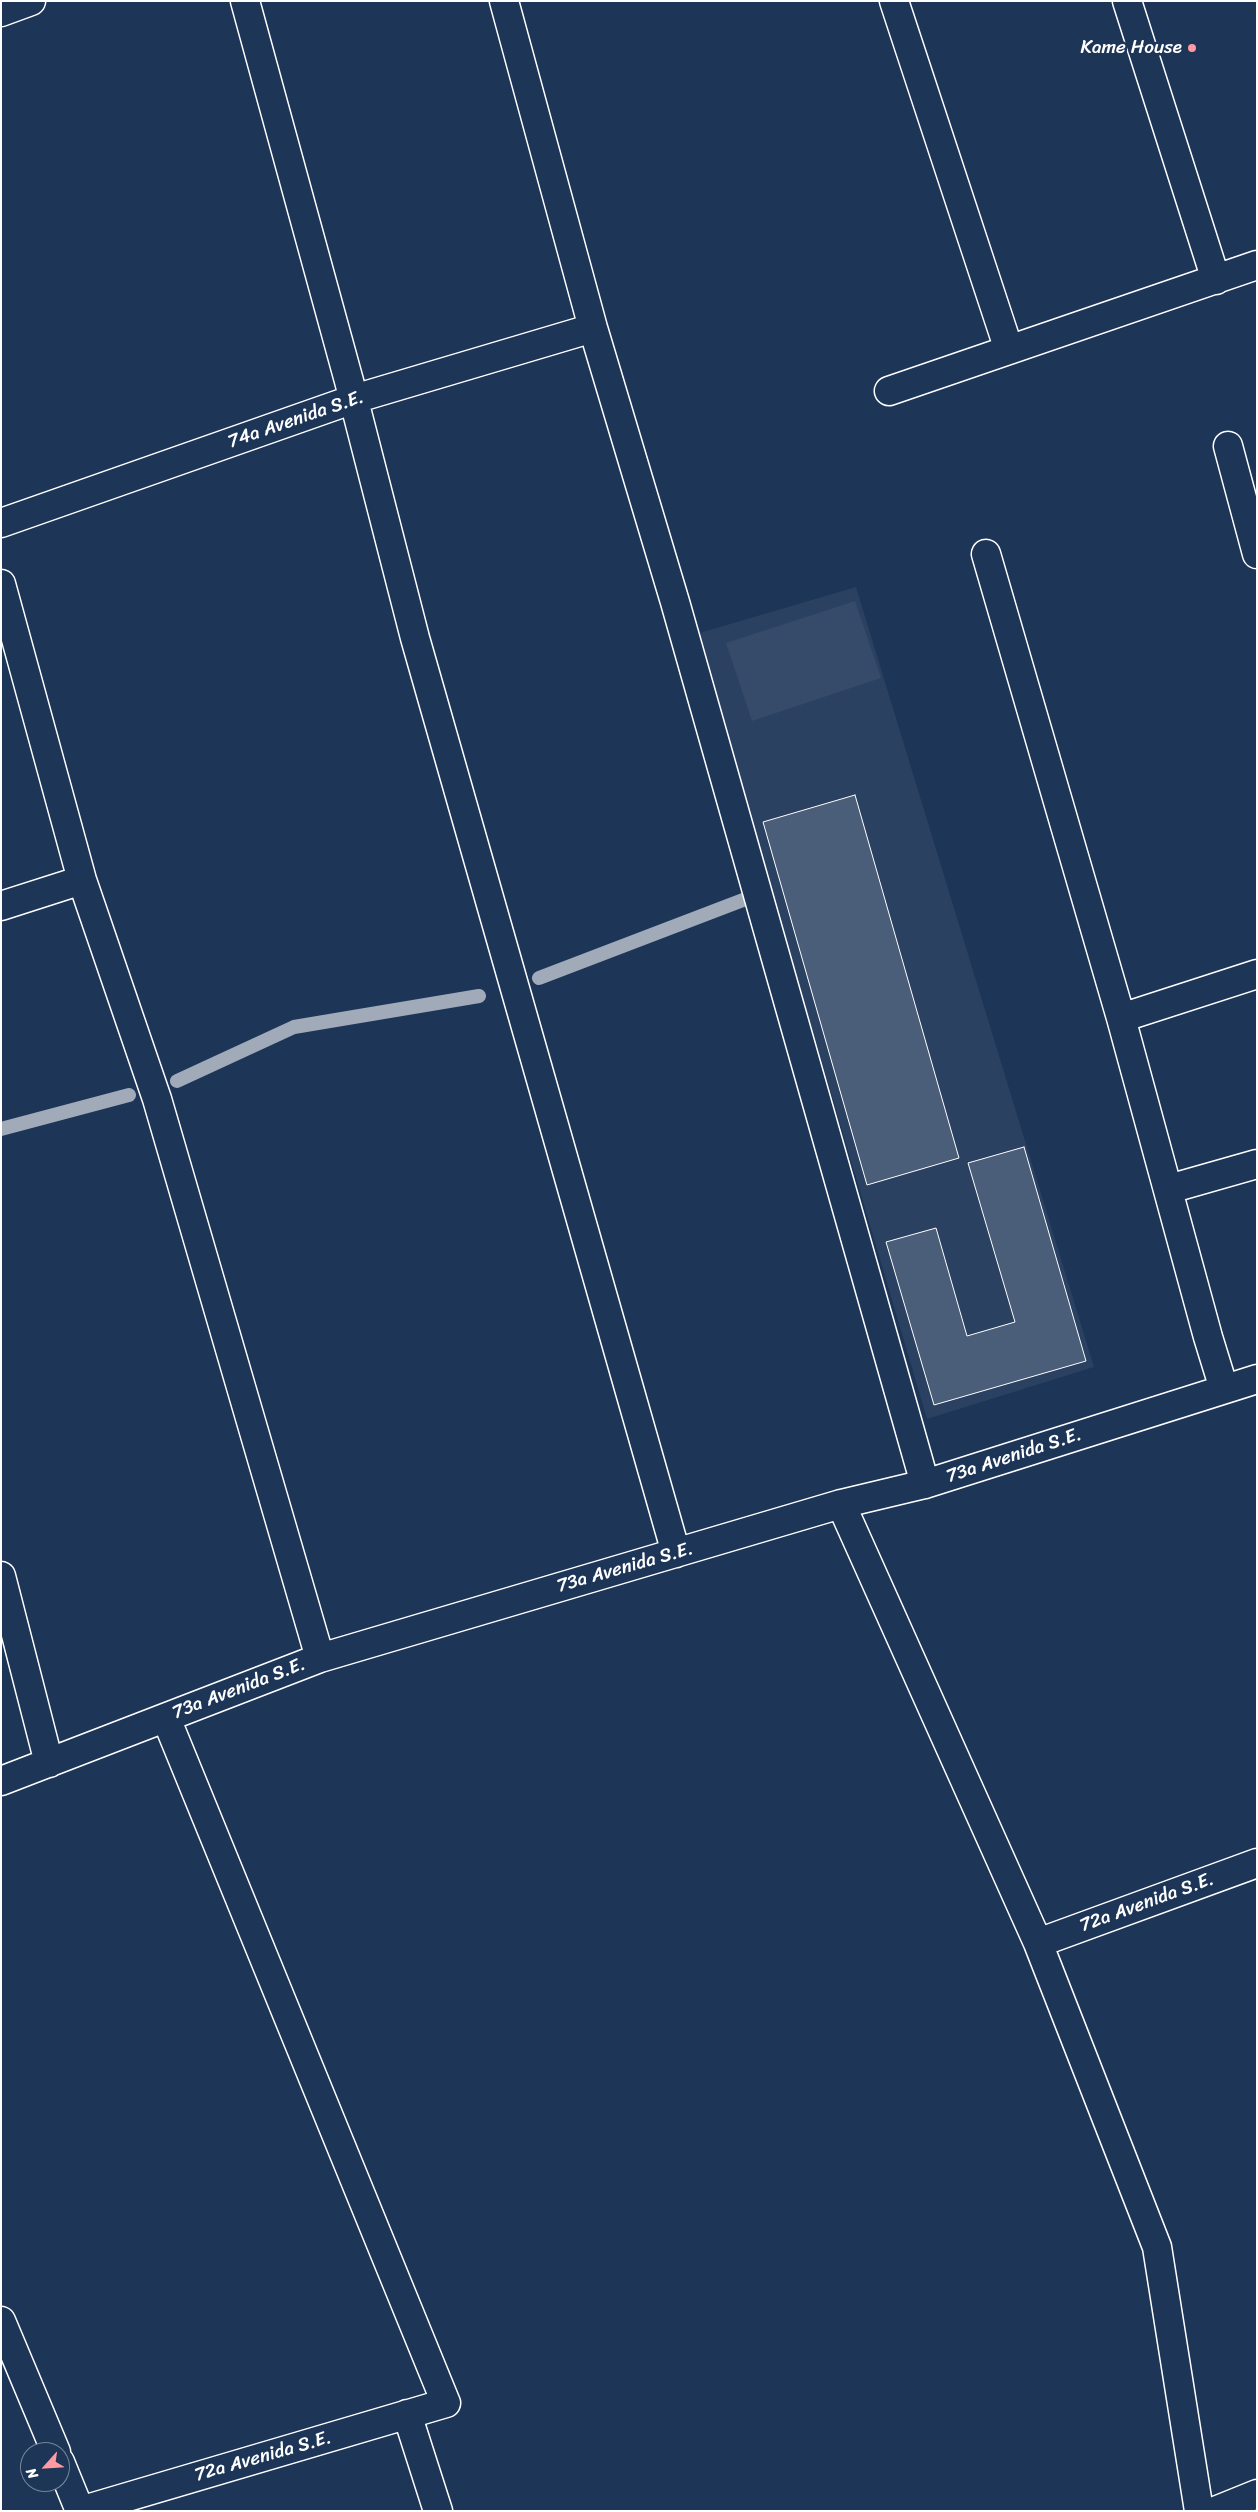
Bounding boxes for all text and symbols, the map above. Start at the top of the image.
place label: Kame House [1080,37,1182,59]
marker: Kame House [1186,42,1198,54]
street label: 74a Avenida S.E. [225,386,367,454]
street label: 73a Avenida S.E. [944,1423,1084,1489]
street label: 73a Avenida S.E. [554,1538,696,1598]
street label: 73a Avenida S.E. [169,1653,309,1725]
street label: 72a Avenida S.E. [1077,1868,1217,1938]
street label: 72a Avenida S.E. [192,2427,334,2487]
north arrow [20,2442,70,2492]
text: N [19,2464,45,2483]

